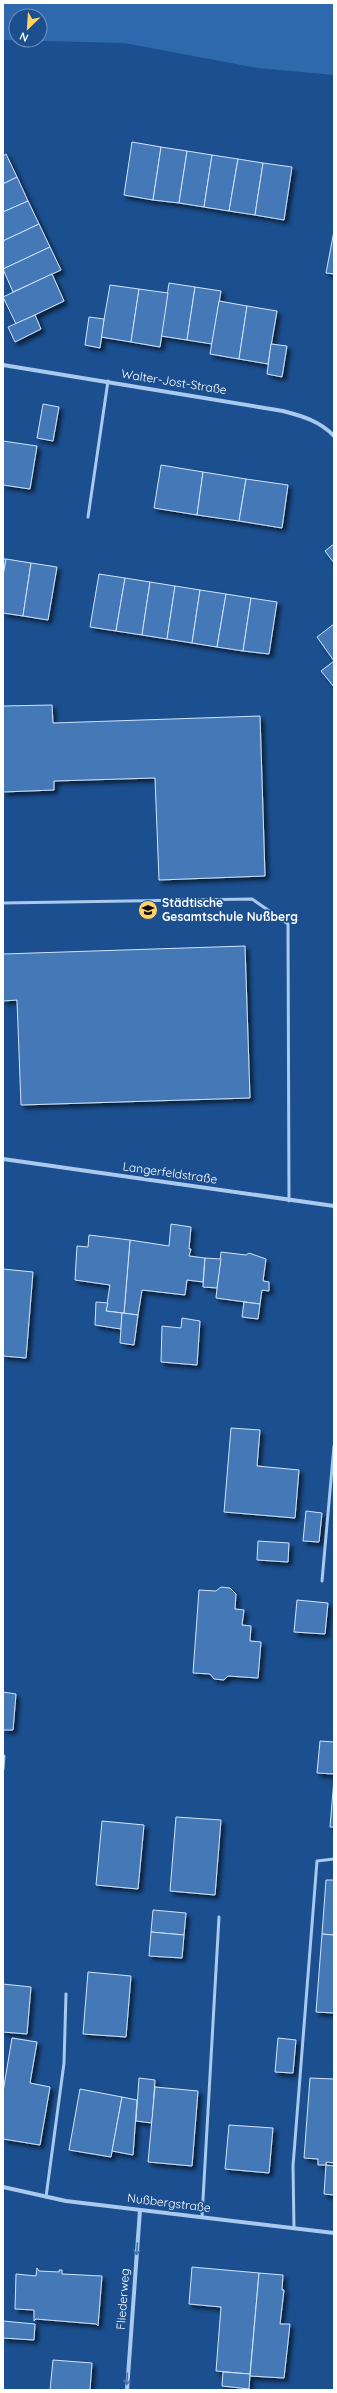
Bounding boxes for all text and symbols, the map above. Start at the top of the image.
north arrow [8,8,48,48]
text: N [17,29,30,45]
street label: Walter-Jost-Straße [120,366,228,397]
place label: Städtische Gesamtschule Nußberg [162,895,298,924]
school or university icon: Städtische Gesamtschule Nußberg [137,899,159,921]
street label: Langerfeldstraße [122,1158,219,1187]
street label: Nußbergstraße [126,2190,212,2215]
one-way arrow [134,2242,141,2255]
street label: Fliederweg [113,2268,132,2330]
one-way arrow [124,2372,131,2385]

